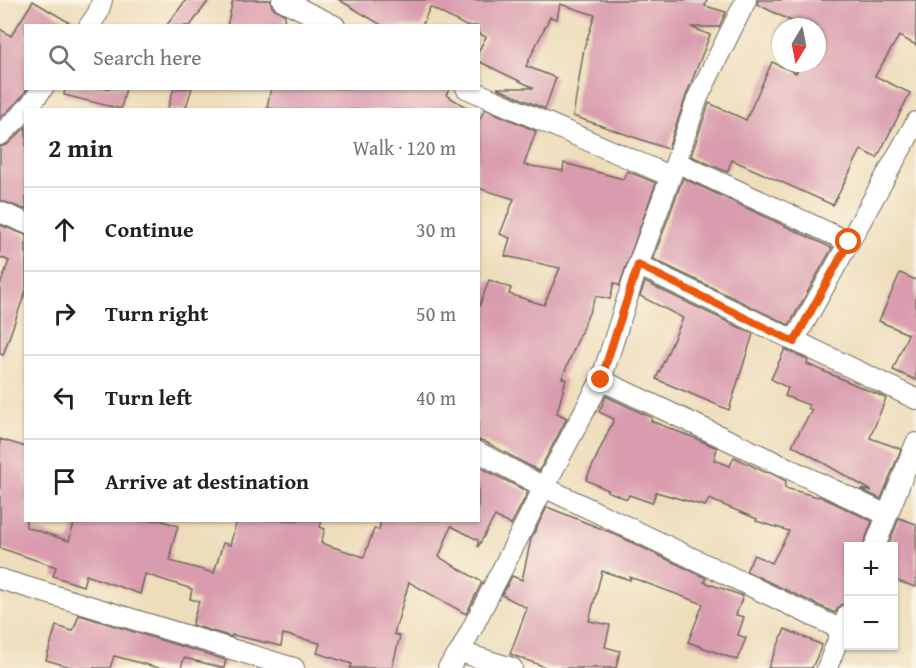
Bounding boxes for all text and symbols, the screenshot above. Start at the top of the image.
north arrow [772,18,826,72]
search box [24,24,480,90]
icon: search [45,41,78,74]
text: Search here [93,41,202,73]
text: 2 min [48,128,113,167]
text: Walk · 120 m [353,133,456,162]
icon: ahead [48,213,81,246]
text: Continue [105,213,194,245]
text: 30 m [416,215,456,244]
route start [835,228,861,254]
icon: right [48,297,81,330]
text: Turn right [105,297,208,329]
text: 50 m [416,299,456,328]
route end [587,366,613,392]
icon: left [48,381,81,414]
text: Turn left [105,381,192,413]
text: 40 m [416,383,456,412]
icon: arrive [48,465,81,498]
text: Arrive at destination [105,465,309,497]
map controls [844,542,898,650]
button: + [844,542,898,596]
button: − [844,596,898,650]

